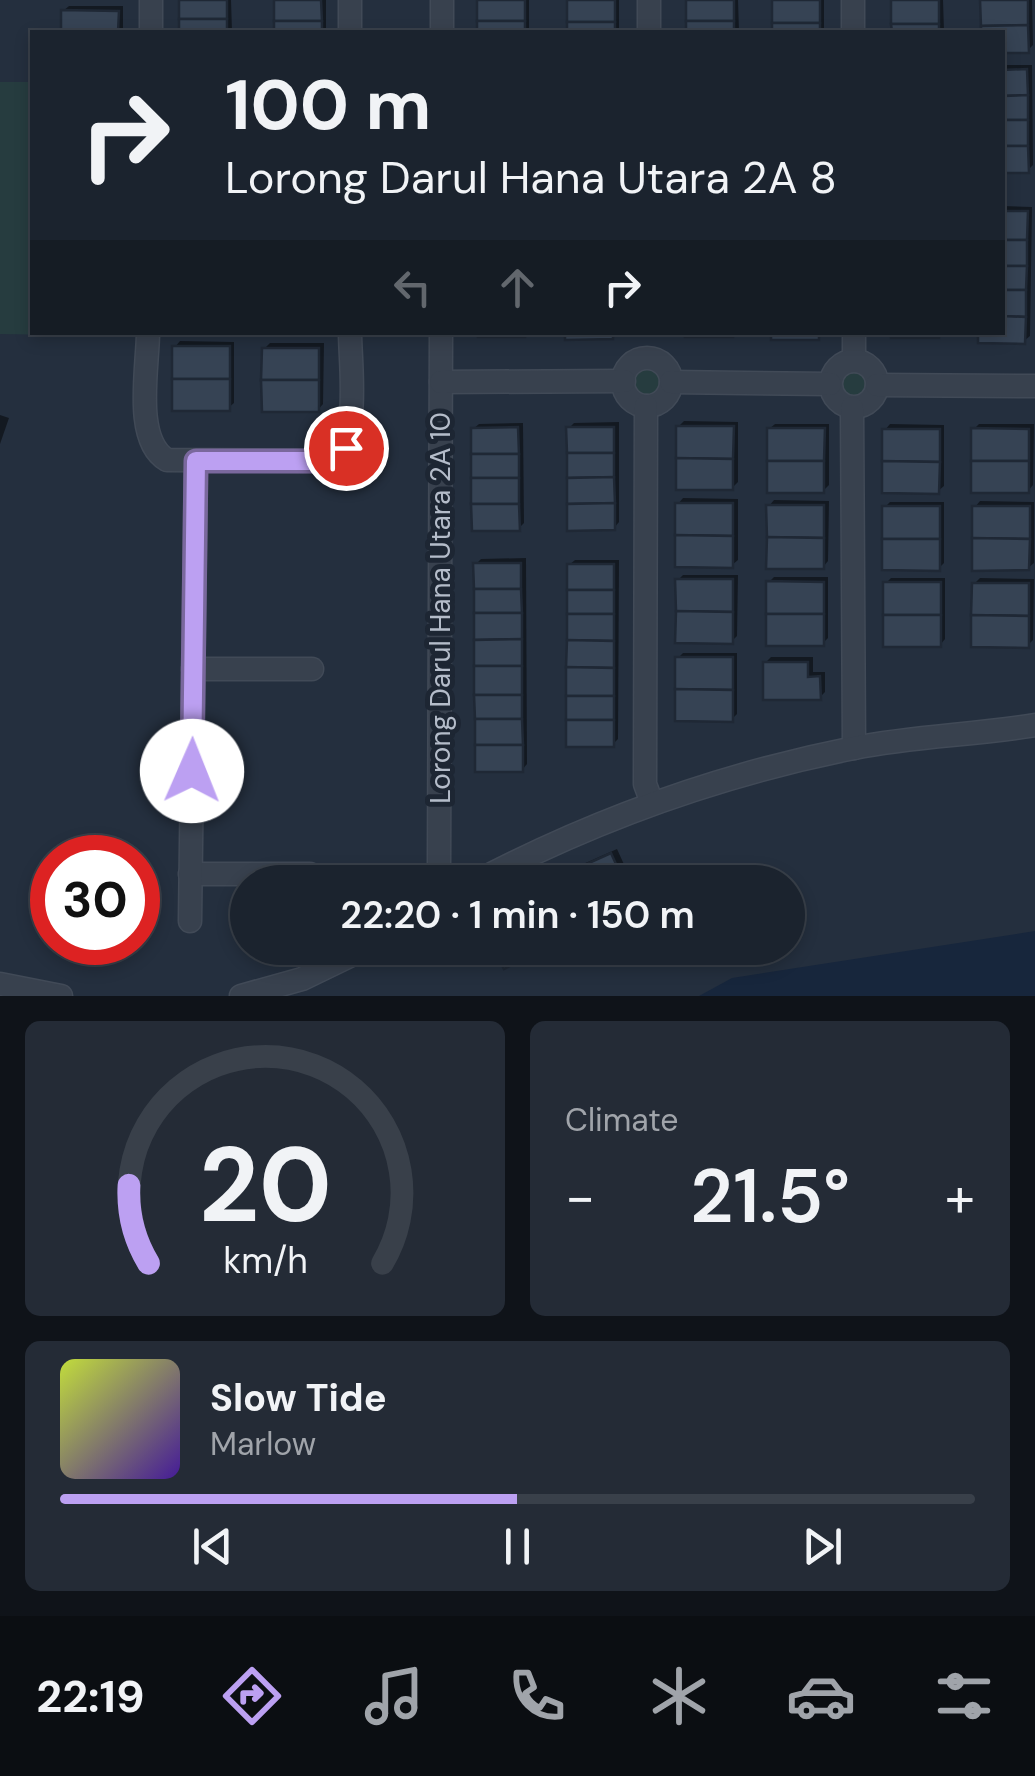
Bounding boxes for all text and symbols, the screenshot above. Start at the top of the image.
text: 100 m [225,60,431,151]
icon: right [60,70,190,200]
text: Lorong Darul Hana Utara 2A 8 [225,148,837,207]
icon: left [385,260,440,315]
icon: ahead [490,260,545,315]
icon: right [595,260,650,315]
pin [304,406,389,491]
street label: Lorong Darul Hana Utara 2A 10 [422,412,459,804]
icon: arrive [319,421,374,476]
position arrow [140,719,244,823]
speed limit sign: 30 [30,835,160,965]
text: 22:20 · 1 min · 150 m [340,890,695,940]
text: Climate [565,1099,679,1141]
text: 20 [199,1118,331,1253]
text: 21.5° [690,1148,850,1245]
text: − [565,1161,595,1233]
text: + [945,1161,975,1233]
text: km/h [223,1238,307,1284]
text: Slow Tide [210,1373,387,1423]
text: Marlow [210,1423,316,1465]
icon: previous [185,1519,240,1574]
icon: pause [490,1519,545,1574]
icon: next [795,1519,850,1574]
icon: directions [217,1661,287,1731]
icon: music [359,1661,429,1731]
icon: phone [502,1661,572,1731]
icon: climate [644,1661,714,1731]
icon: car [786,1661,856,1731]
icon: filters [929,1661,999,1731]
text: 22:19 [36,1667,145,1726]

